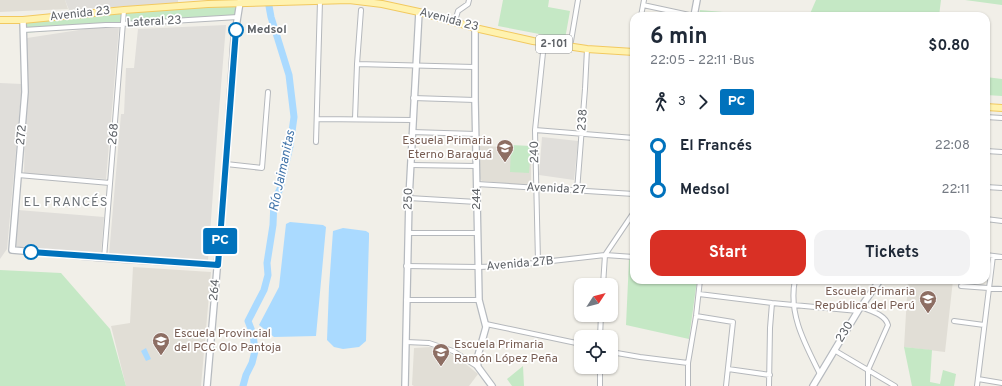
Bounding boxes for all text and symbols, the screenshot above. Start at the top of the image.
street label: Avenida 23 [49,3,111,25]
street label: Avenida 23 [418,4,480,36]
street label: Lateral 23 [126,13,182,31]
marker: Medsol [228,22,244,38]
place label: Medsol [247,22,287,38]
text: 6 min [650,24,708,51]
road number: 2-101 [536,35,572,53]
text: $0.80 [928,37,970,56]
text: 22:05 – 22:11 · Bus [650,53,755,69]
icon: walk [650,91,672,113]
icon: forward [692,91,714,113]
text: PC [728,93,746,110]
text: 3 [678,94,686,110]
street label: 238 [574,109,592,131]
street label: 268 [105,122,123,146]
street label: 272 [13,124,31,146]
water label: Río Jaimanitas [267,129,299,213]
place label: Escuela Primaria Eterno Baraguá [402,133,492,163]
text: El Francés [680,137,752,156]
school or university icon: Escuela Primaria Eterno Baraguá [495,138,515,163]
text: 22:08 [935,138,970,154]
street label: 240 [527,141,543,163]
street label: Avenida 27 [526,179,586,199]
text: Medsol [680,181,730,200]
text: 22:11 [941,182,970,198]
street label: 250 [401,187,417,211]
street label: 244 [469,188,485,210]
district label: EL FRANCÉS [24,193,108,211]
line badge: PC [202,228,238,254]
button: Start [650,230,806,276]
button: Tickets [814,230,970,276]
text: PC [211,232,229,249]
unlabelled marker [23,244,39,260]
street label: Avenida 27B [486,253,554,275]
street label: 264 [206,278,224,302]
north arrow [574,278,618,322]
map controls [574,278,618,374]
place label: Escuela Primaria República del Perú [815,284,915,314]
school or university icon: Escuela Primaria República del Perú [918,289,938,314]
street label: 230 [832,318,858,346]
place label: Escuela Provincial del PCC Olo Pantoja [174,326,281,356]
button: locate [574,330,618,374]
school or university icon: Escuela Provincial del PCC Olo Pantoja [151,331,171,356]
place label: Escuela Primaria Ramón López Peña [454,337,558,367]
school or university icon: Escuela Primaria Ramón López Peña [431,342,451,367]

